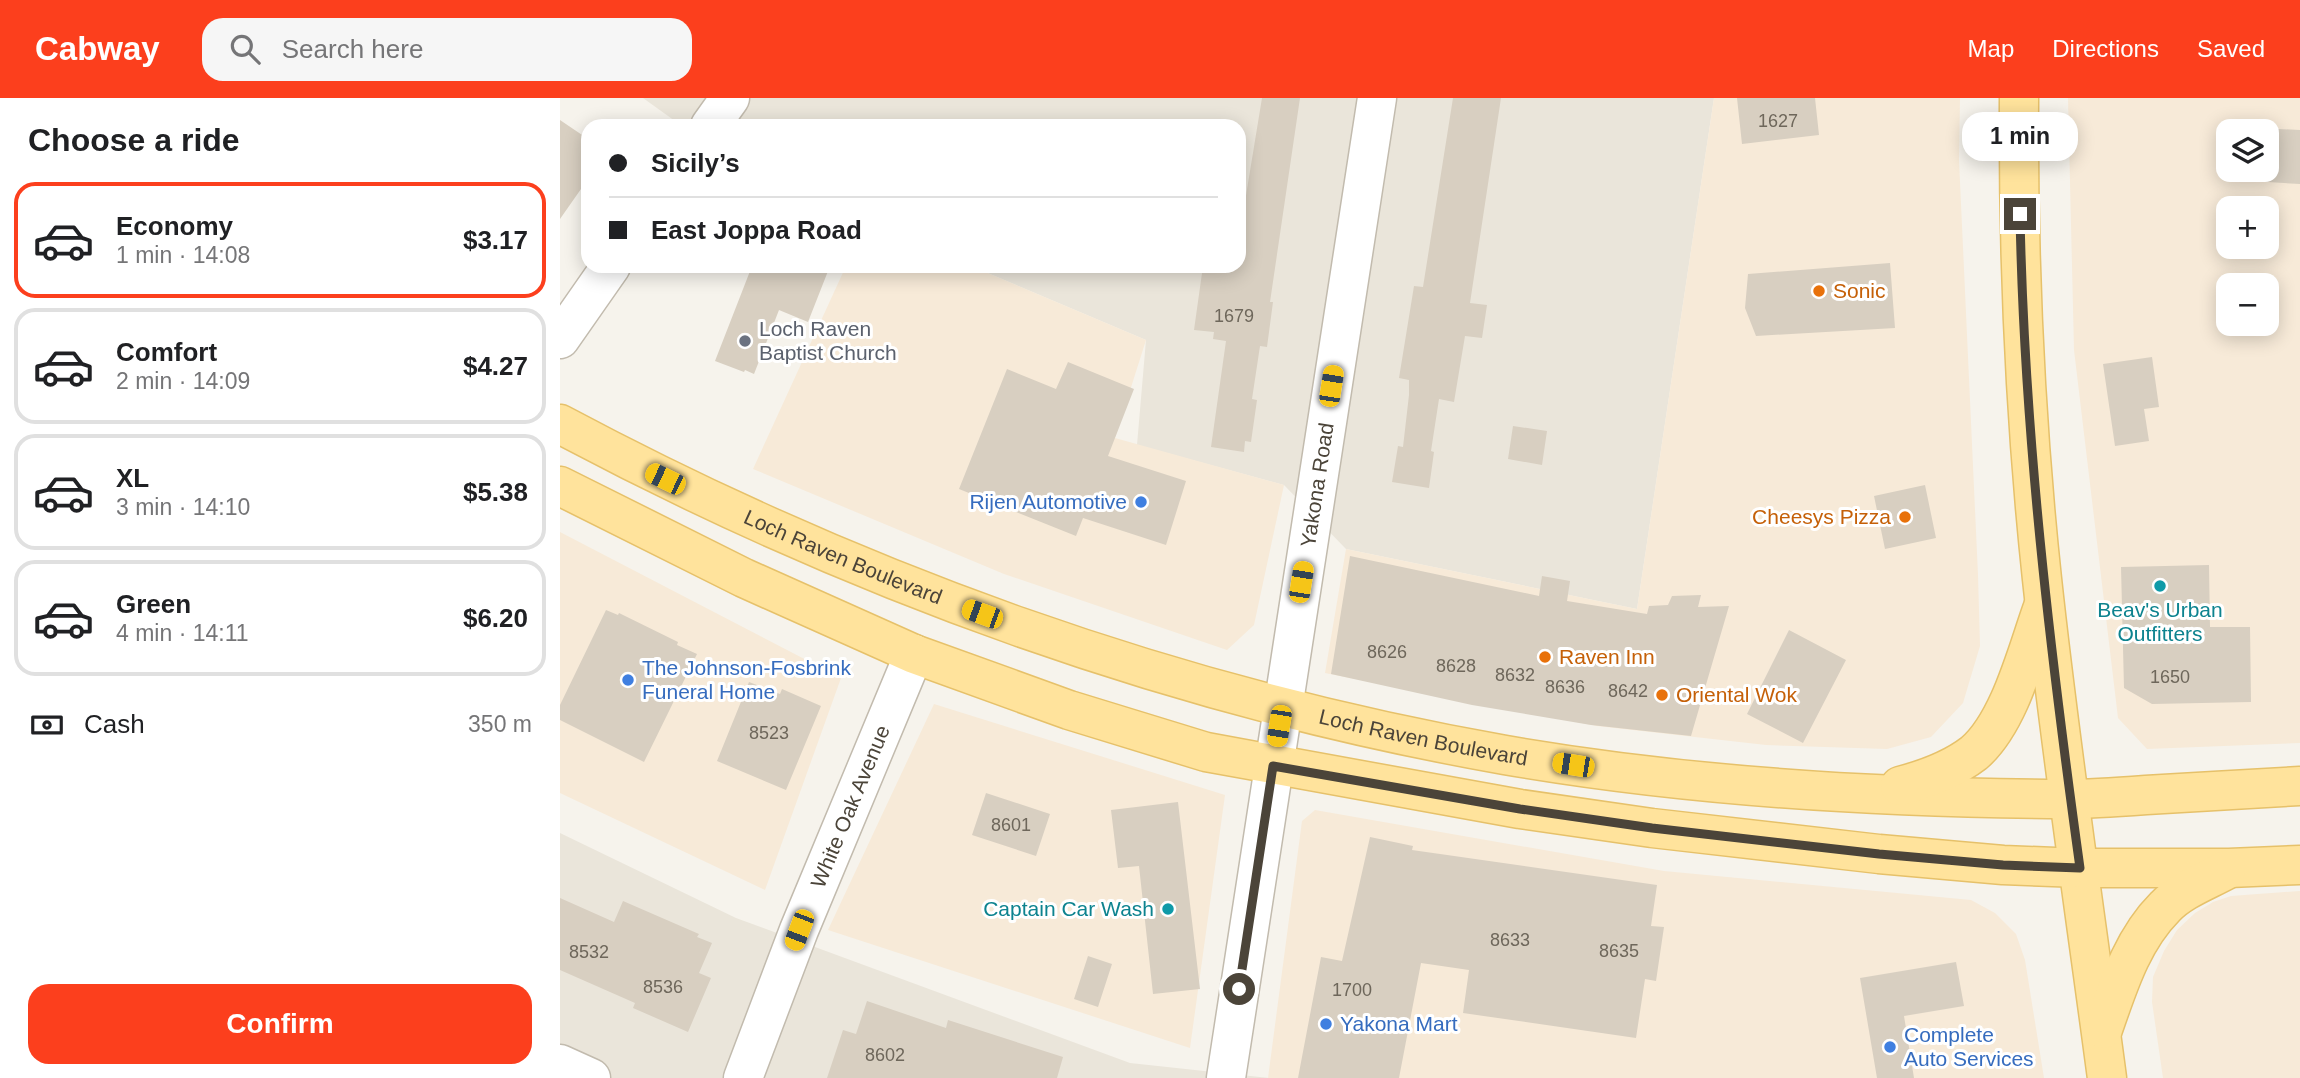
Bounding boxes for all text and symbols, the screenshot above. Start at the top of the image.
search box [202,18,692,81]
text: Cabway [35,30,160,67]
icon: search [226,30,264,68]
text: Search here [282,34,423,64]
text: Map [1968,35,2014,62]
text: Directions [2052,35,2159,62]
text: Saved [2197,35,2265,62]
house number: 1627 [1758,111,1798,131]
callout: 1 min [1962,113,2078,162]
map controls [2216,119,2279,336]
button: layers [2216,119,2279,182]
text: Choose a ride [28,122,240,158]
text: 1 min [1990,123,2050,149]
text: Sicily’s [651,148,740,178]
button: + [2216,196,2279,259]
route end [2004,198,2036,230]
icon: car [32,209,95,272]
text: Economy [116,211,233,241]
text: East Joppa Road [651,215,862,245]
text: $3.17 [463,225,528,255]
text: 1 min · 14:08 [116,242,250,268]
button: − [2216,273,2279,336]
place label: Sonic [1833,279,1886,302]
marker: Sonic [1811,283,1827,299]
house number: 1679 [1214,306,1254,326]
place label: Loch Raven Baptist Church [759,317,897,364]
marker: Loch Raven Baptist Church [737,333,753,349]
icon: car [32,335,95,398]
text: Comfort [116,337,217,367]
text: $4.27 [463,351,528,381]
car [1318,364,1345,408]
text: 2 min · 14:09 [116,368,250,394]
street label: Yakona Road [1296,421,1338,549]
car [642,460,689,498]
icon: car [32,461,95,524]
text: XL [116,463,149,493]
text: $5.38 [463,477,528,507]
place label: Rijen Automotive [969,490,1127,513]
text: 3 min · 14:10 [116,494,250,520]
marker: Rijen Automotive [1133,494,1149,510]
street label: Loch Raven Boulevard [741,505,945,608]
place label: Cheesys Pizza [1752,505,1891,528]
marker: Cheesys Pizza [1897,509,1913,525]
car [1288,560,1315,604]
marker: Beav's Urban Outfitters [2152,578,2168,594]
icon: car [32,587,95,650]
text: Green [116,589,191,619]
car [959,597,1006,631]
place label: Beav's Urban Outfitters [2097,598,2223,645]
text: $6.20 [463,603,528,633]
text: 4 min · 14:11 [116,620,249,646]
house number: 8626 [1367,642,1407,662]
place label: Raven Inn [1559,645,1655,668]
marker: Raven Inn [1537,649,1553,665]
place label: The Johnson-Fosbrink Funeral Home [642,656,851,703]
house number: 8628 [1436,656,1476,676]
house number: 8632 [1495,665,1535,685]
house number: 1650 [2150,667,2190,687]
marker: The Johnson-Fosbrink Funeral Home [620,672,636,688]
house number: 8636 [1545,677,1585,697]
house number: 8642 [1608,681,1648,701]
place label: Oriental Wok [1676,683,1797,706]
marker: Oriental Wok [1654,687,1670,703]
car [1266,704,1293,748]
street label: Loch Raven Boulevard [1317,704,1530,770]
icon: cash [28,706,66,744]
text: Cash [84,709,145,739]
text: 350 m [468,711,532,737]
street label: White Oak Avenue [806,722,894,891]
house number: 8523 [749,723,789,743]
car [1551,751,1596,779]
house number: 8601 [991,815,1031,835]
place label: Captain Car Wash [983,897,1154,920]
marker: Captain Car Wash [1160,901,1176,917]
car [782,907,817,953]
house number: 8633 [1490,930,1530,950]
house number: 8635 [1599,941,1639,961]
house number: 8532 [569,942,609,962]
route start [1223,973,1255,1005]
house number: 8536 [643,977,683,997]
house number: 1700 [1332,980,1372,1000]
button: Confirm [28,984,532,1064]
place label: Yakona Mart [1340,1012,1458,1035]
marker: Yakona Mart [1318,1016,1334,1032]
place label: Complete Auto Services [1904,1023,2034,1070]
marker: Complete Auto Services [1882,1039,1898,1055]
house number: 8602 [865,1045,905,1065]

